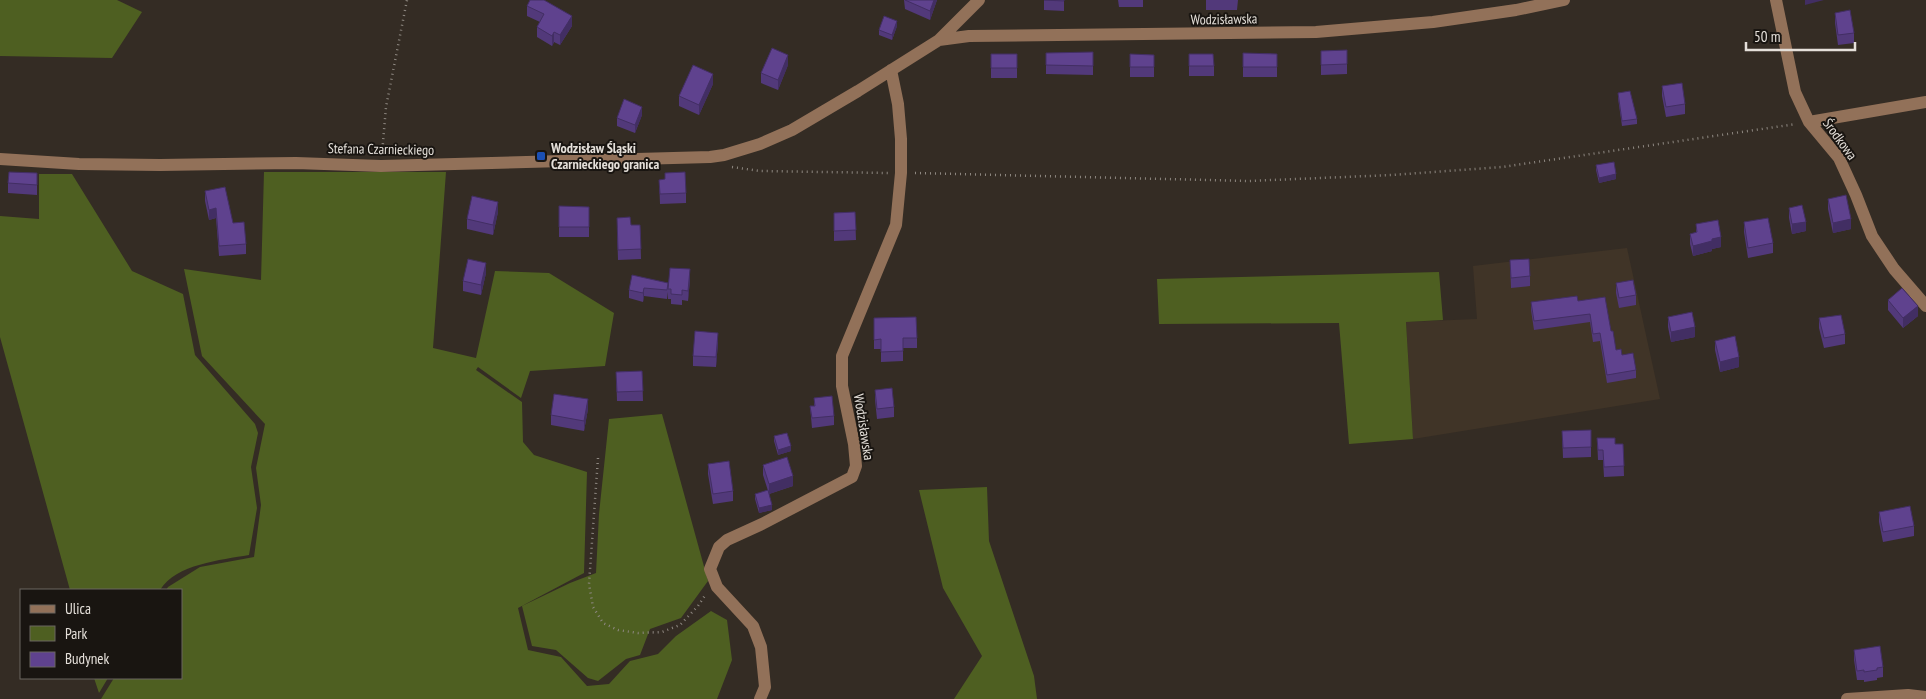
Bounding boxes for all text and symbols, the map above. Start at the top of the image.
street label: Wodzisławska [1190,9,1258,29]
scale bar [1746,20,1855,52]
text: 50 m [1754,27,1780,46]
street label: Środkowa [1819,115,1861,163]
street label: Stefana Czarnieckiego [328,139,434,159]
place label: Wodzisław Śląski Czarnieckiego granica [550,139,659,173]
marker: Wodzisław Śląski Czarnieckiego granica [535,150,547,162]
street label: Wodzisławska [850,393,878,461]
legend [20,589,182,679]
text: Ulica [65,599,91,618]
text: Park [65,624,87,643]
text: Budynek [65,649,109,668]

